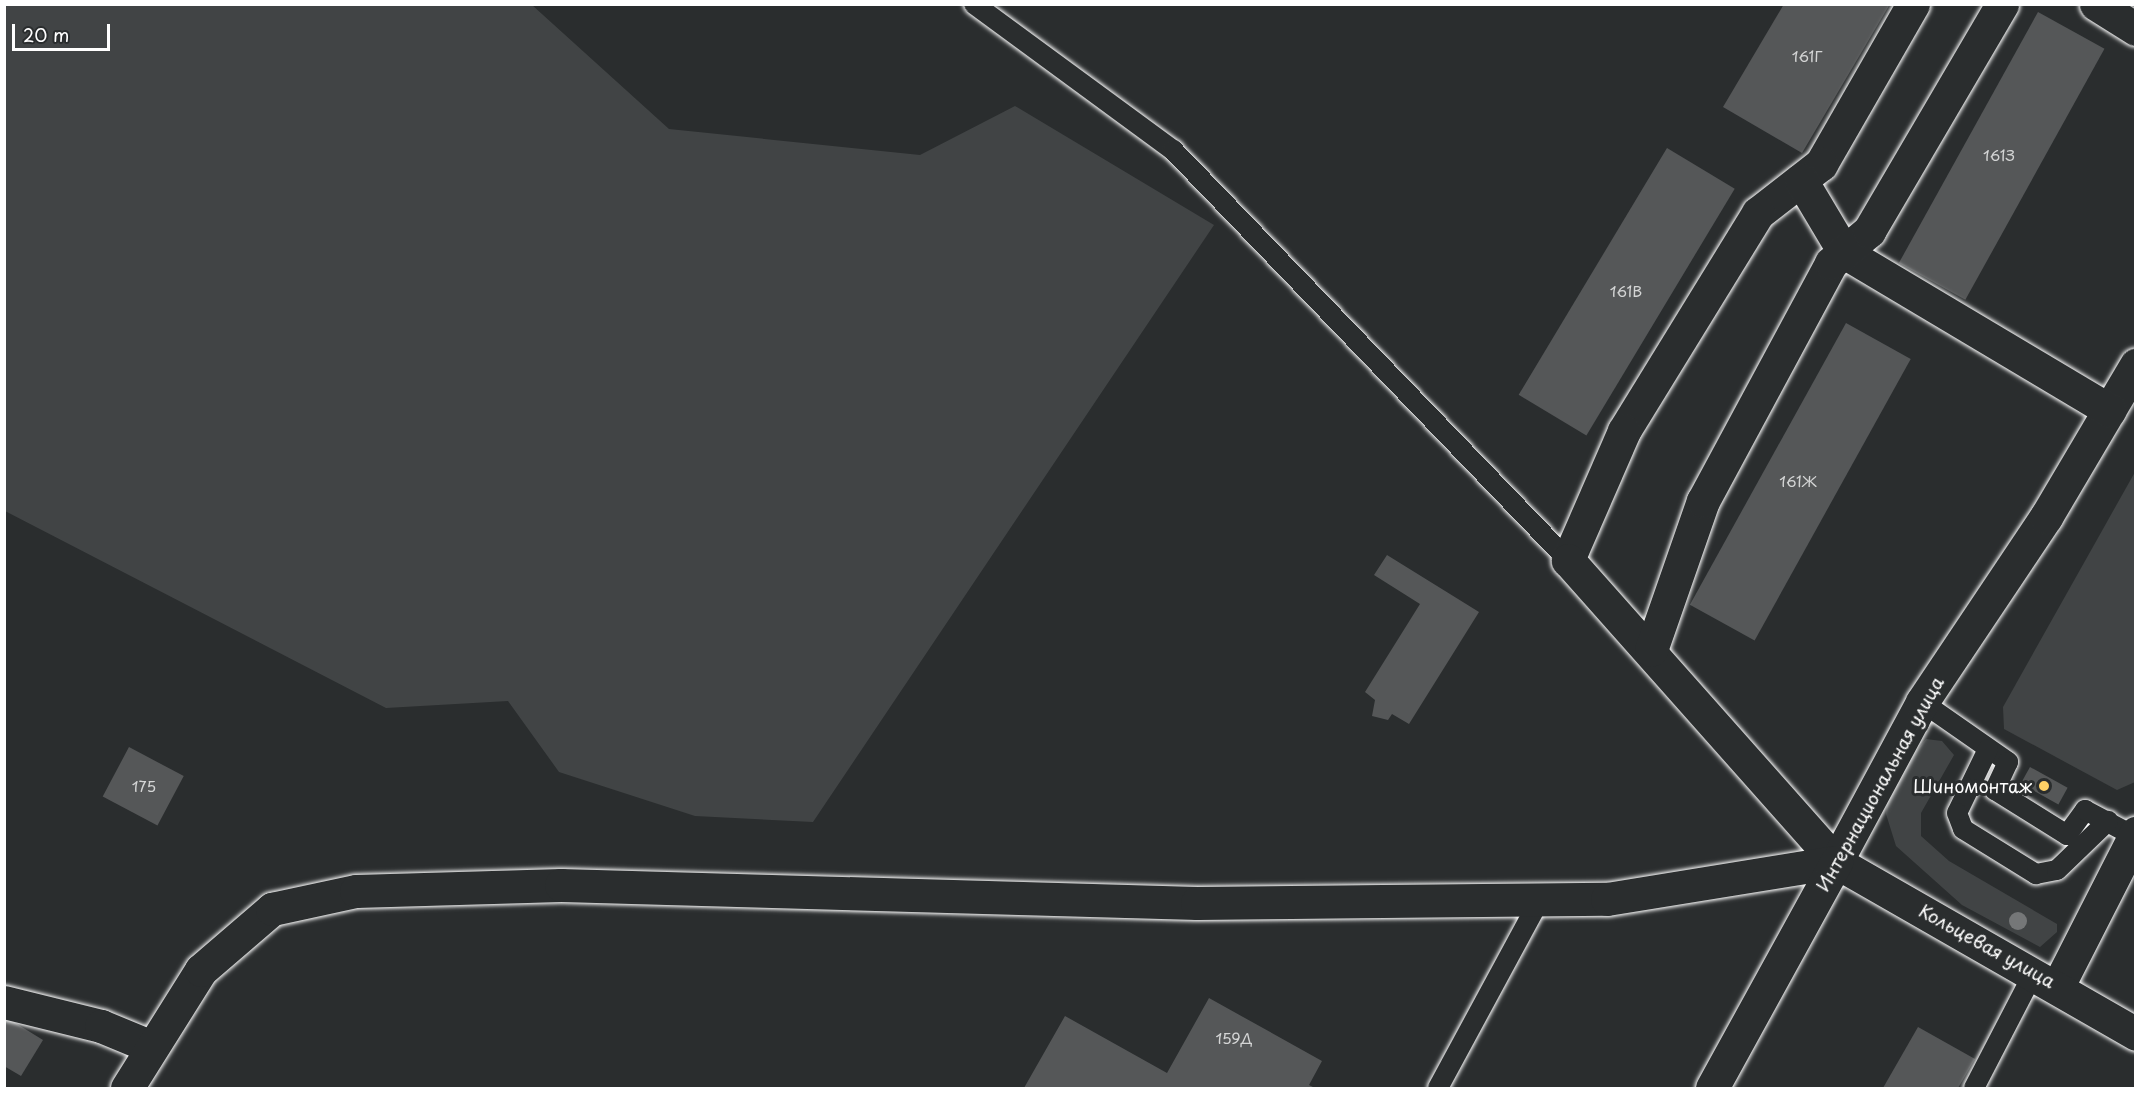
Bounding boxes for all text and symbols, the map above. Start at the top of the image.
scale bar [15,12,112,50]
text: 20 m [23,21,69,48]
house number: 161Г [1792,47,1822,65]
house number: 161З [1983,146,2015,164]
house number: 161В [1610,282,1642,300]
house number: 161Ж [1779,472,1817,490]
street label: Интернациональная улица [1812,672,1948,896]
place label: Шиномонтаж [1913,775,2032,797]
house number: 175 [132,777,156,795]
marker: Шиномонтаж [2037,779,2051,793]
street label: Кольцевая улица [1915,900,2059,992]
house number: 159Д [1215,1029,1253,1047]

